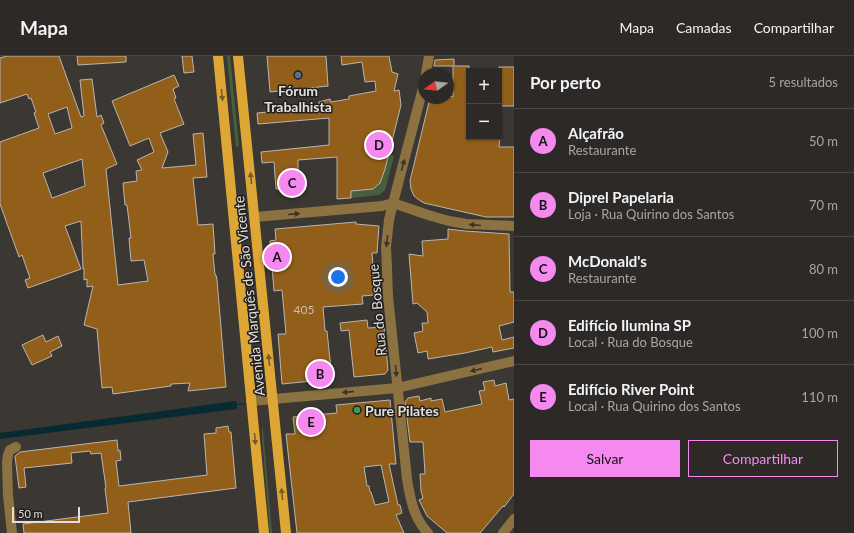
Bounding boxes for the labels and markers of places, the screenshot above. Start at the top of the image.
marker: Fórum Trabalhista [293,70,303,80]
place label: Fórum Trabalhista [264,82,332,115]
pin: D [366,130,392,160]
pin: C [279,168,305,198]
pin: A [264,242,290,272]
pin: B [307,359,333,389]
place label: Pure Pilates [365,402,439,419]
marker: Pure Pilates [352,405,362,415]
pin: E [298,407,324,437]

